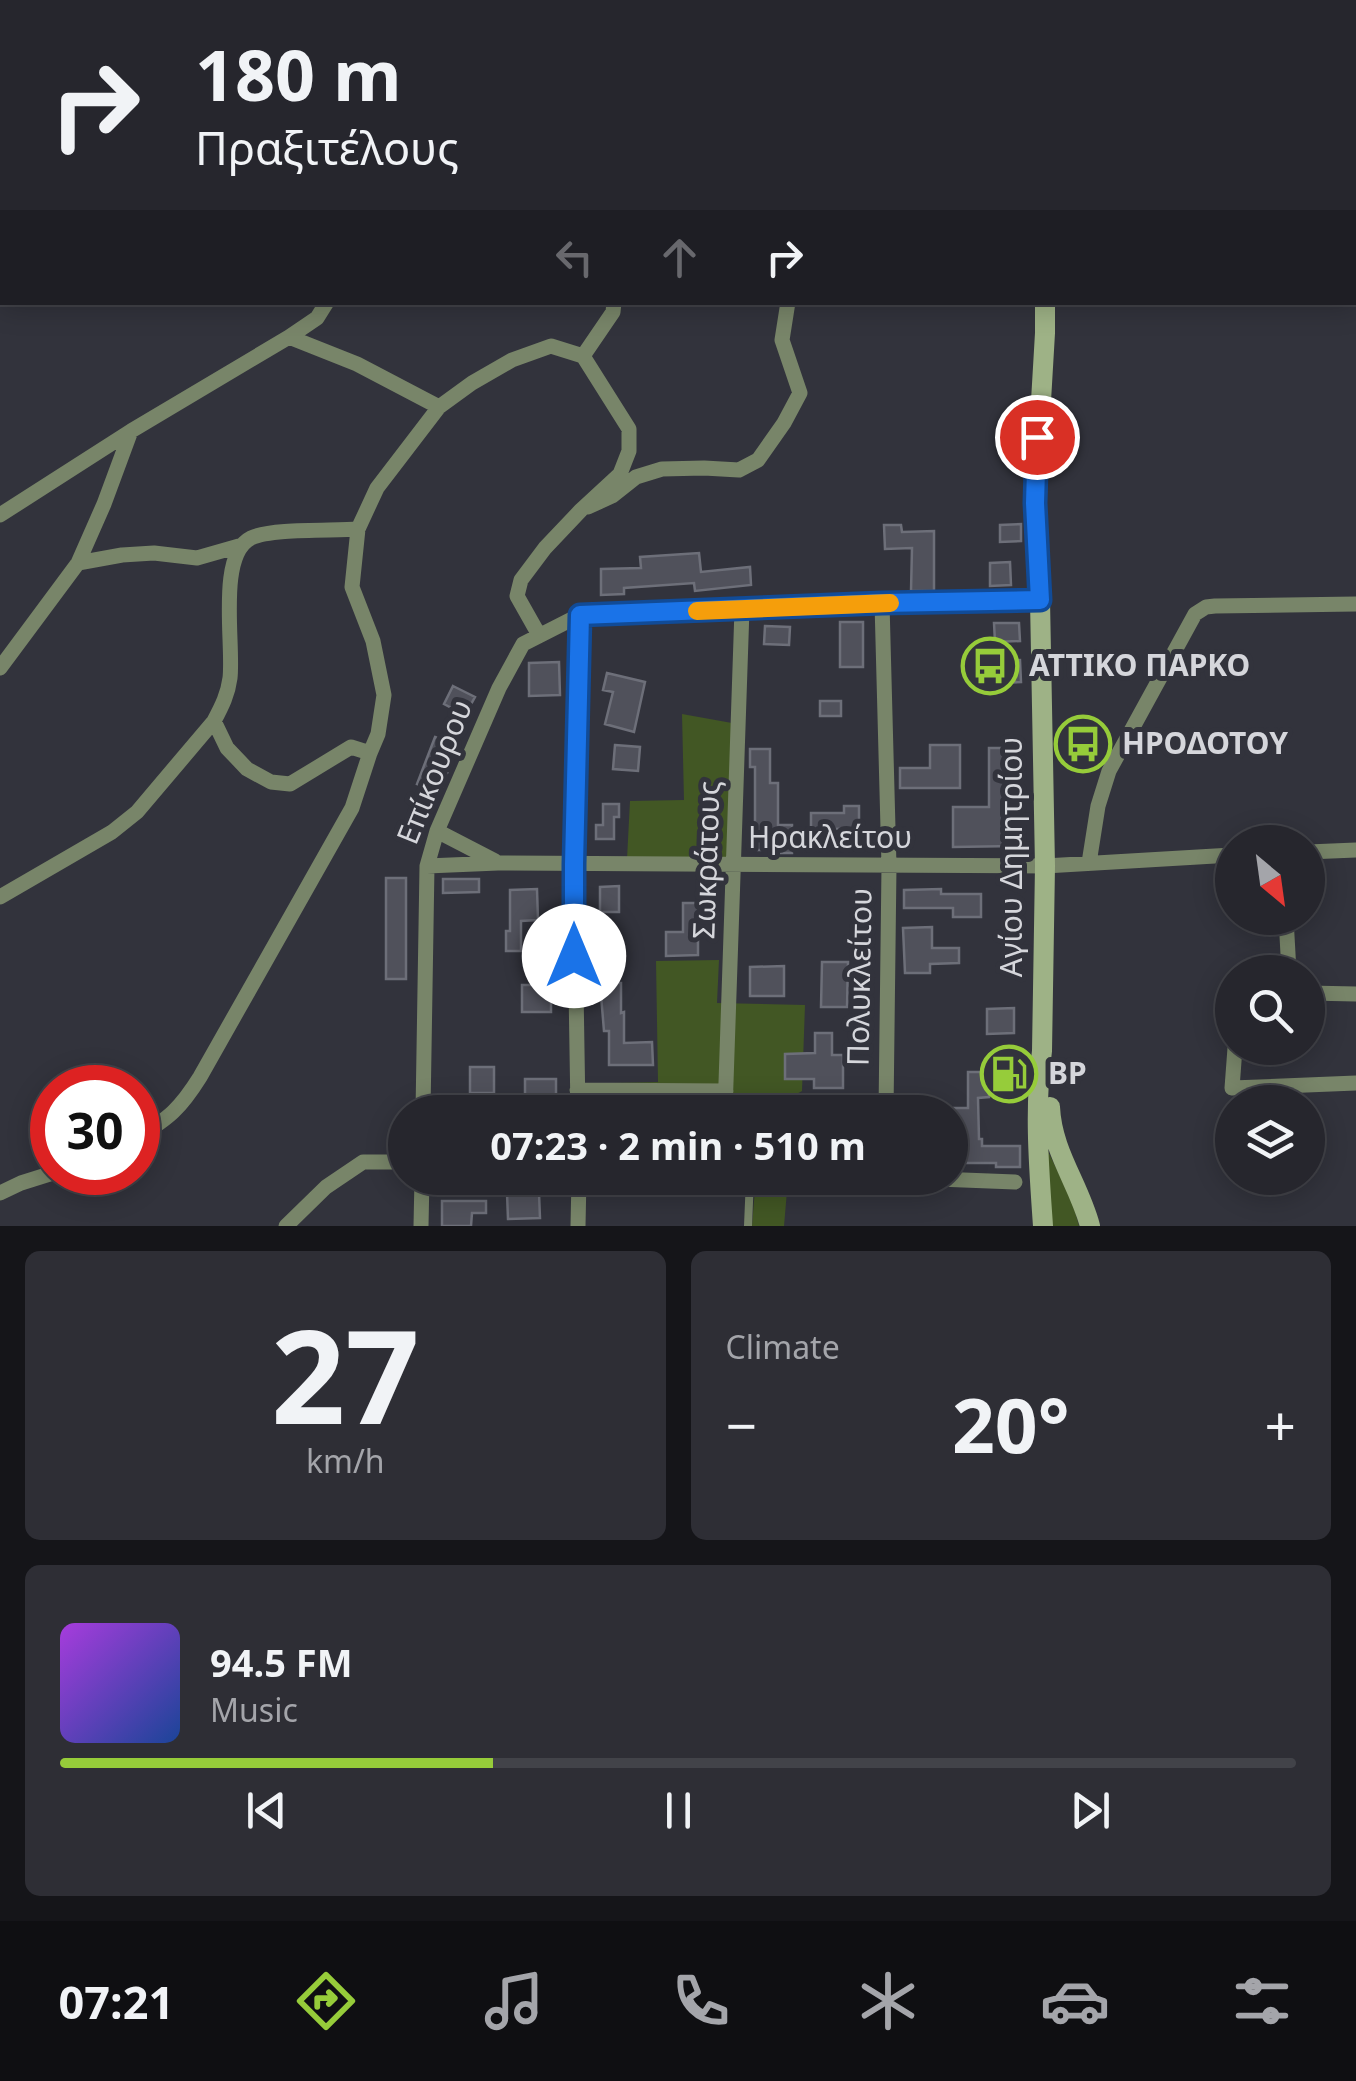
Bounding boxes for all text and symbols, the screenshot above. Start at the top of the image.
text: 180 m [195,26,402,122]
icon: right [30,40,160,170]
text: Πραξιτέλους [195,117,459,178]
icon: left [547,230,602,285]
icon: ahead [652,230,707,285]
icon: right [757,230,812,285]
pin [995,395,1080,480]
icon: arrive [1010,410,1065,465]
bus stop icon: ΑΤΤΙΚΟ ΠΑΡΚΟ [960,636,1020,696]
place label: ΑΤΤΙΚΟ ΠΑΡΚΟ [1029,644,1250,685]
street label: Επίκουρου [386,693,481,850]
bus stop icon: ΗΡΟΔΟΤΟΥ [1053,714,1113,774]
place label: ΗΡΟΔΟΤΟΥ [1122,722,1288,763]
street label: Αγίου Δημητρίου [990,737,1031,977]
street label: Σωκράτους [682,780,729,940]
street label: Ηρακλείτου [748,816,912,857]
north arrow [1215,825,1325,935]
map controls [1215,825,1325,1195]
street label: Πολυκλείτου [836,888,881,1066]
position arrow [522,904,626,1008]
button: search [1215,955,1325,1065]
fuel station icon: BP [979,1044,1039,1104]
place label: BP [1048,1052,1087,1093]
speed limit sign: 30 [30,1065,160,1195]
button: layers [1215,1085,1325,1195]
text: 07:23 · 2 min · 510 m [490,1119,866,1171]
text: 27 [271,1285,420,1462]
text: Climate [726,1325,840,1368]
text: 20° [952,1373,1070,1475]
text: − [726,1387,757,1462]
text: + [1265,1387,1296,1462]
text: km/h [306,1439,385,1482]
text: 94.5 FM [210,1636,352,1688]
text: Music [210,1688,298,1731]
icon: previous [239,1783,294,1838]
icon: pause [651,1783,706,1838]
icon: next [1063,1783,1118,1838]
icon: directions [291,1966,361,2036]
icon: music [479,1966,549,2036]
icon: phone [666,1966,736,2036]
icon: climate [853,1966,923,2036]
icon: car [1040,1966,1110,2036]
icon: filters [1227,1966,1297,2036]
text: 07:21 [59,1971,174,2032]

